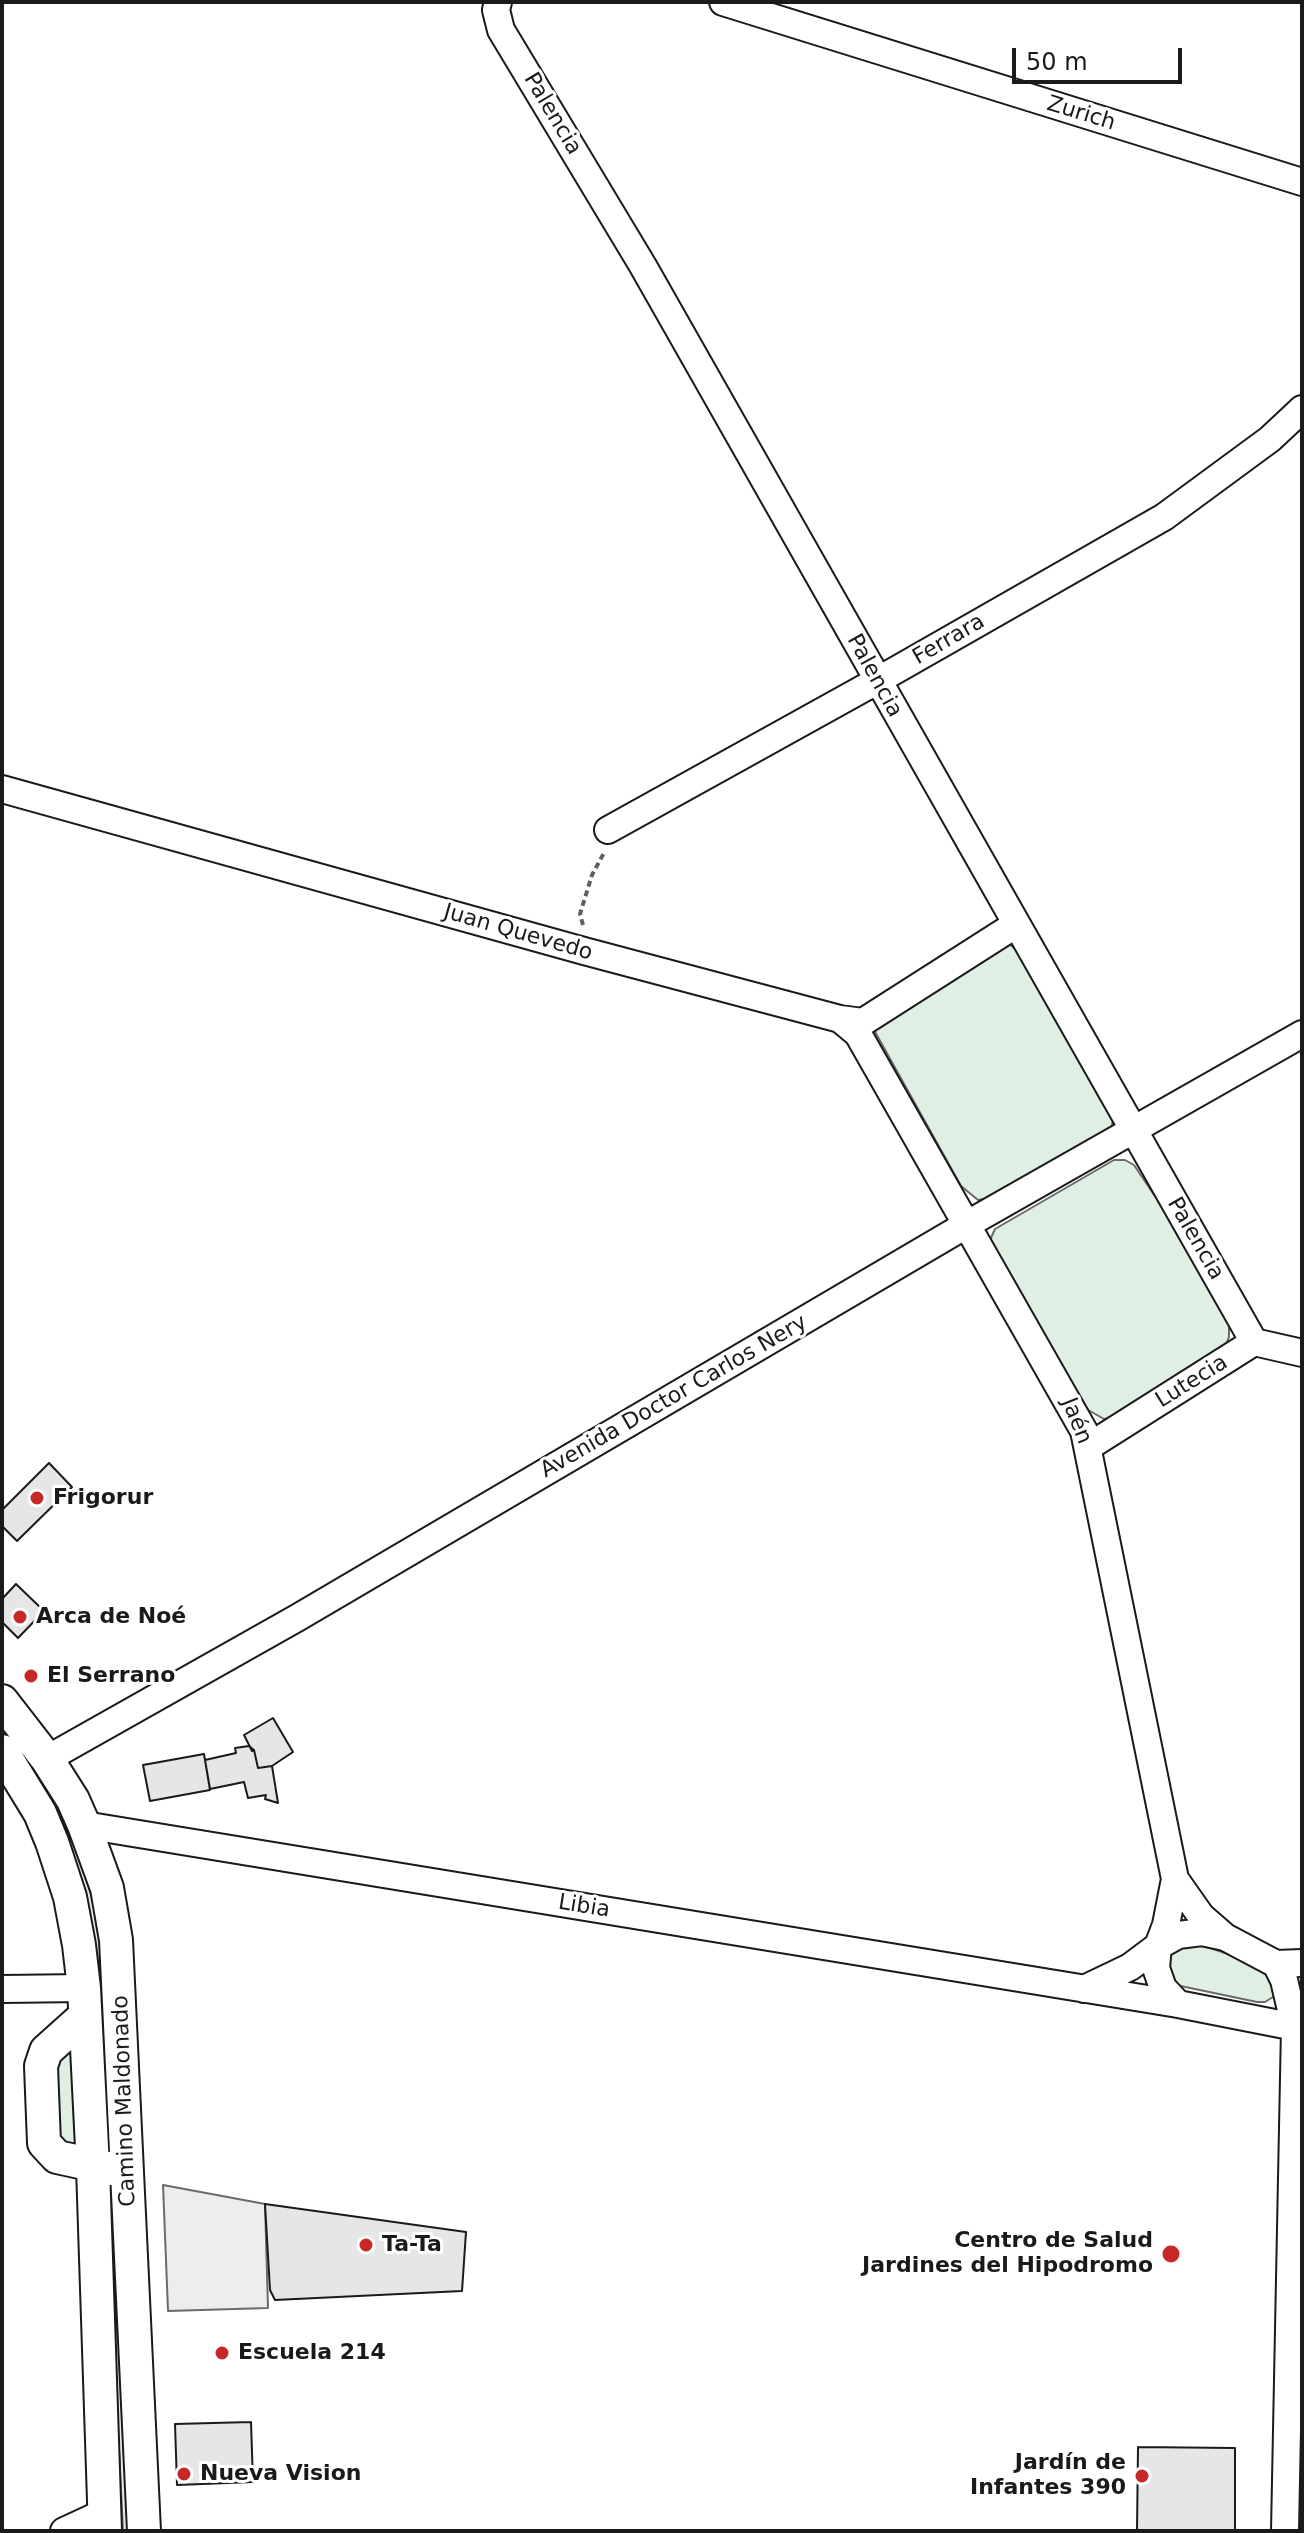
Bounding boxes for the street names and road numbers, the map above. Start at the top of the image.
street label: Palencia [517,68,587,160]
street label: Zurich [1044,91,1118,137]
street label: Ferrara [908,609,990,671]
street label: Palencia [840,630,908,722]
street label: Juan Quevedo [441,899,595,967]
street label: Palencia [1161,1193,1229,1285]
street label: Avenida Doctor Carlos Nery [536,1310,812,1484]
street label: Lutecia [1151,1350,1233,1414]
street label: Jaén [1055,1394,1097,1448]
street label: Libia [556,1890,612,1924]
street label: Camino Maldonado [108,1995,142,2207]

